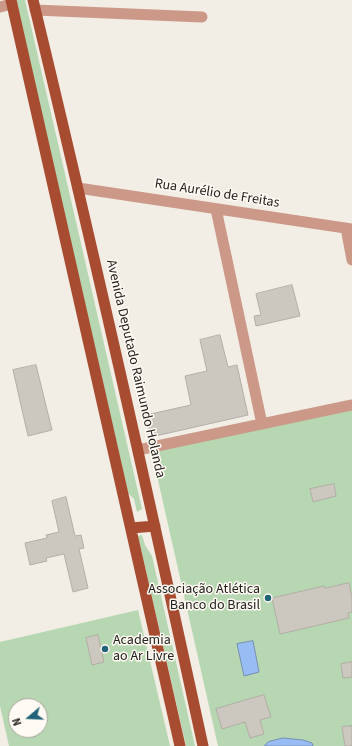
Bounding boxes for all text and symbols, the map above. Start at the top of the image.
street label: Rua Aurélio de Freitas [153,176,281,212]
street label: Avenida Deputado Raimundo Holanda [102,258,168,480]
place label: Associação Atlética Banco do Brasil [148,582,260,614]
marker: Associação Atlética Banco do Brasil [263,593,273,603]
place label: Academia ao Ar Livre [113,633,174,666]
marker: Academia ao Ar Livre [100,644,110,654]
north arrow [8,698,48,738]
text: N [9,716,25,728]

